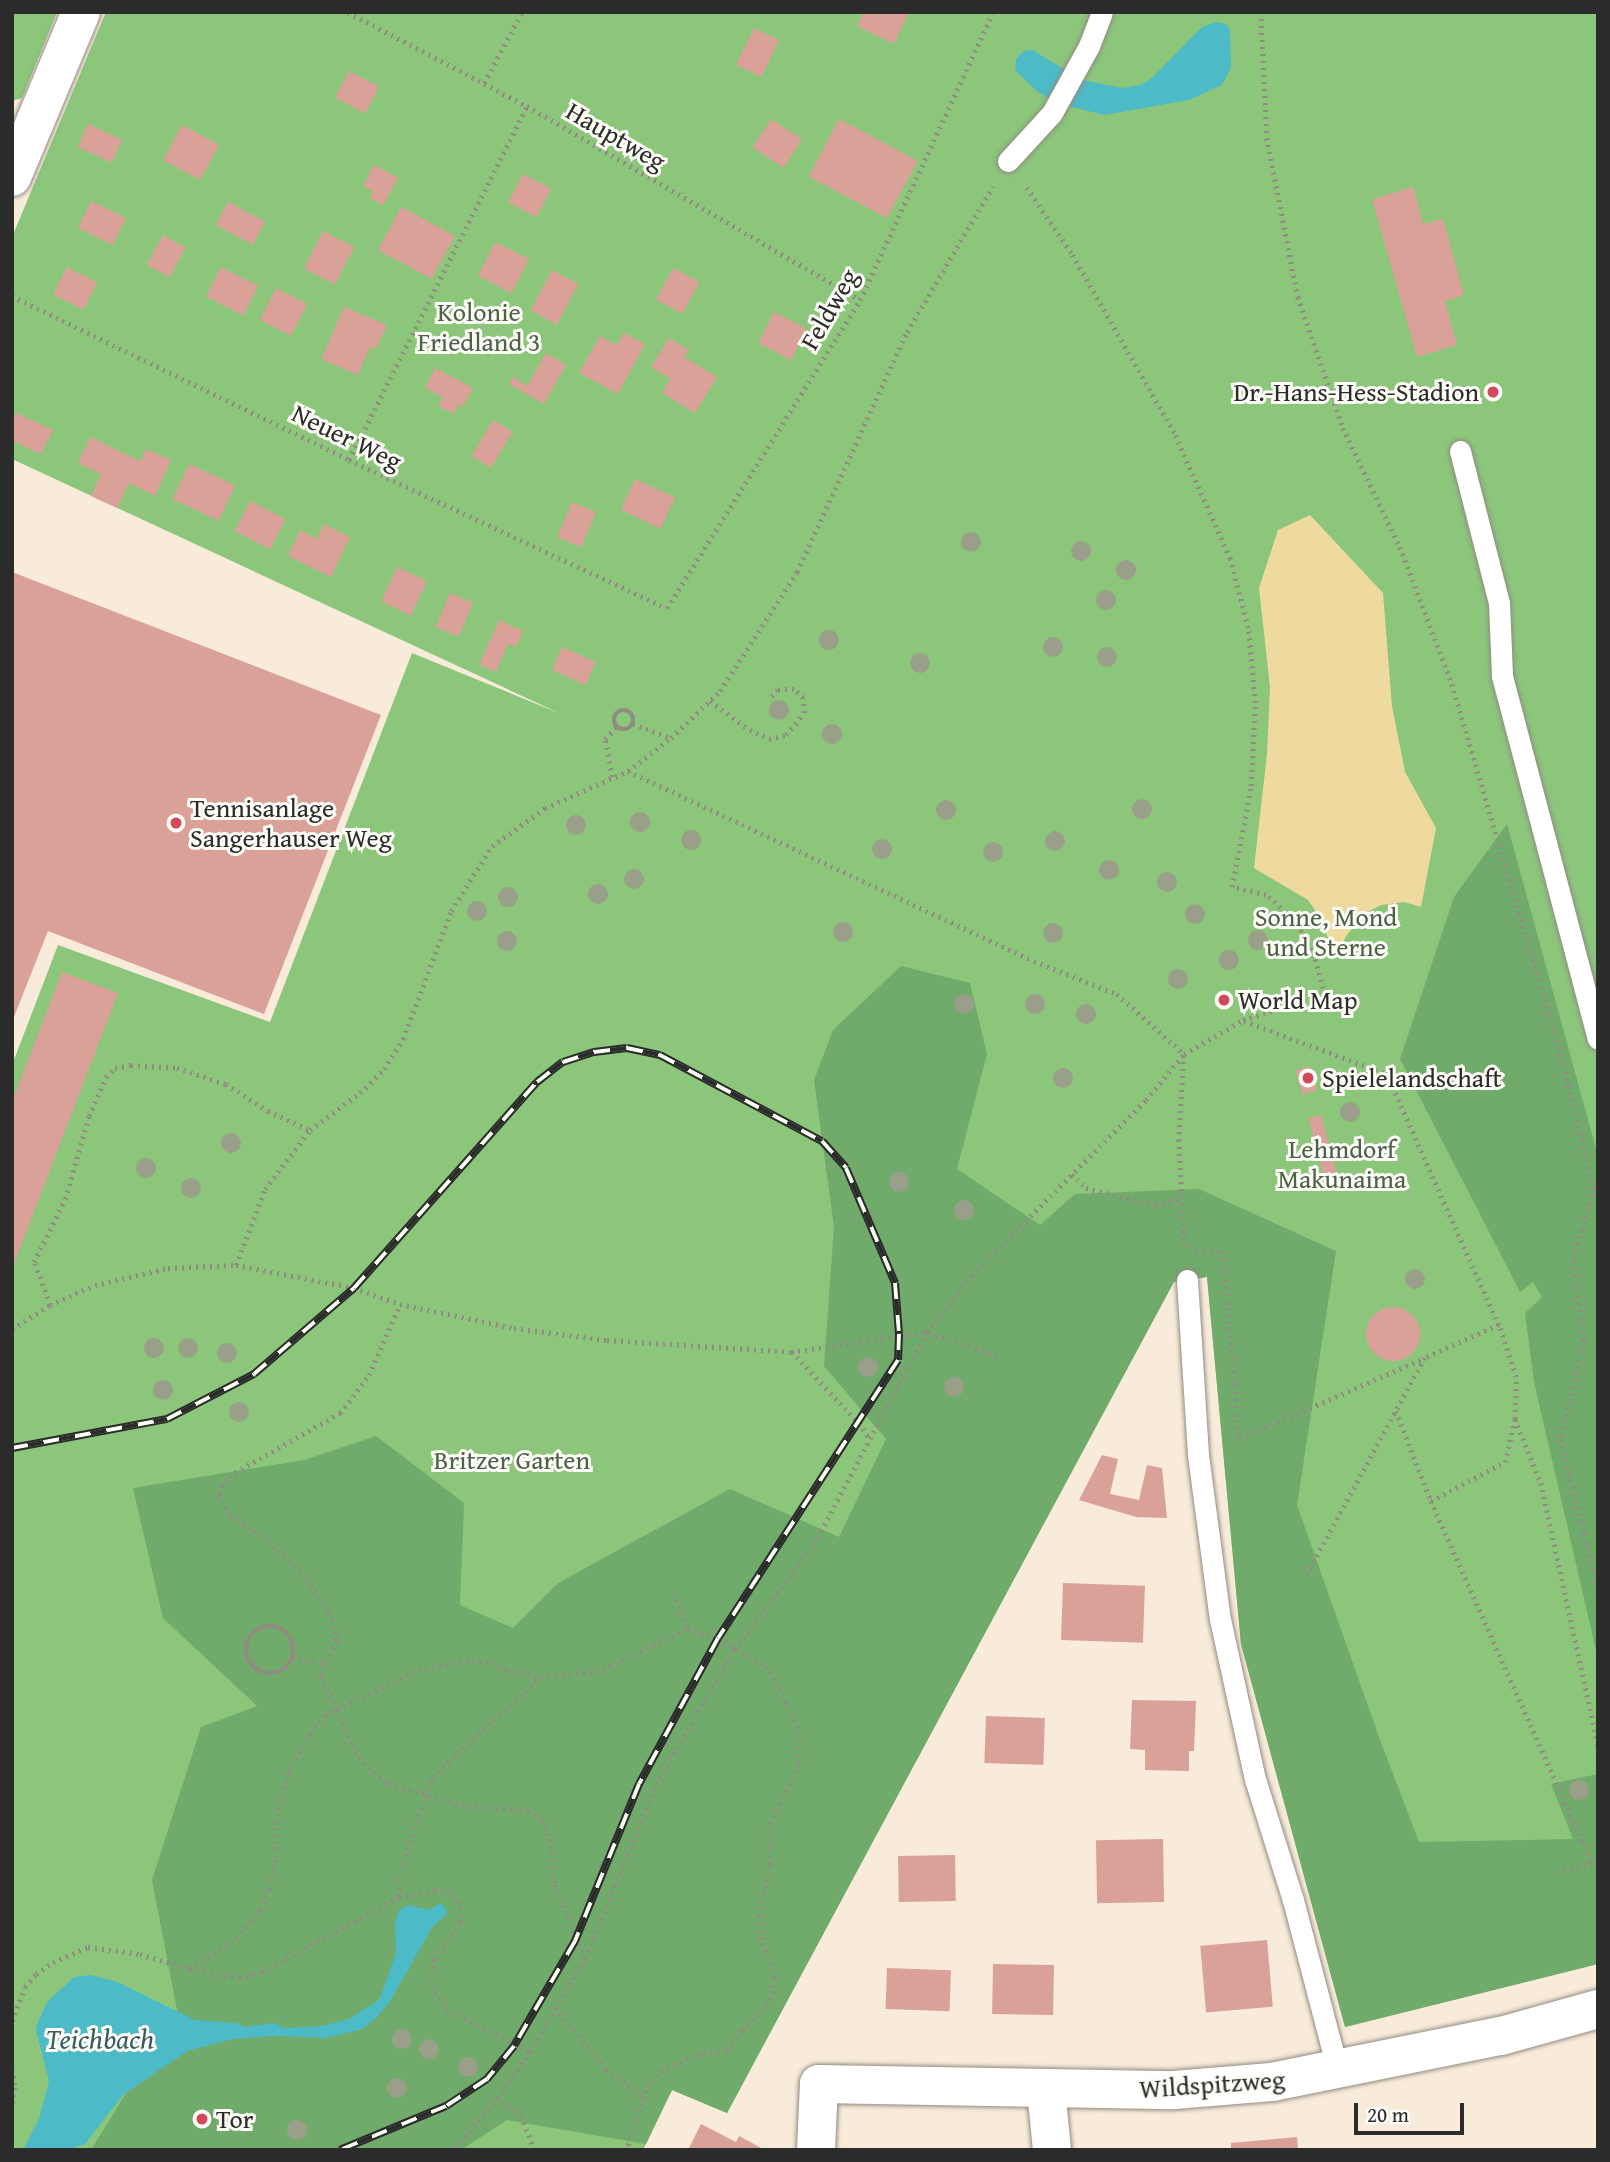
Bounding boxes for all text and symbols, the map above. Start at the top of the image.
street label: Hauptweg [561,95,671,177]
street label: Feldweg [793,263,865,355]
park label: Kolonie Friedland 3 [417,296,541,358]
place label: Dr.-Hans-Hess-Stadion [1234,376,1479,408]
marker: Dr.-Hans-Hess-Stadion [1485,384,1501,400]
street label: Neuer Weg [287,397,407,477]
place label: Tennisanlage Sangerhauser Weg [190,792,392,854]
marker: Tennisanlage Sangerhauser Weg [168,815,184,831]
park label: Sonne, Mond und Sterne [1255,901,1397,962]
place label: World Map [1238,984,1358,1016]
marker: World Map [1216,992,1232,1008]
place label: Spielelandschaft [1322,1062,1502,1094]
marker: Spielelandschaft [1300,1070,1316,1086]
park label: Lehmdorf Makunaima [1278,1133,1406,1194]
park label: Britzer Garten [434,1444,590,1476]
water label: Teichbach [46,2022,154,2056]
street label: Wildspitzweg [1138,2063,1286,2105]
scale bar [1358,2088,1468,2132]
text: 20 m [1367,2099,1409,2130]
place label: Tor [216,2103,254,2135]
marker: Tor [194,2111,210,2127]

